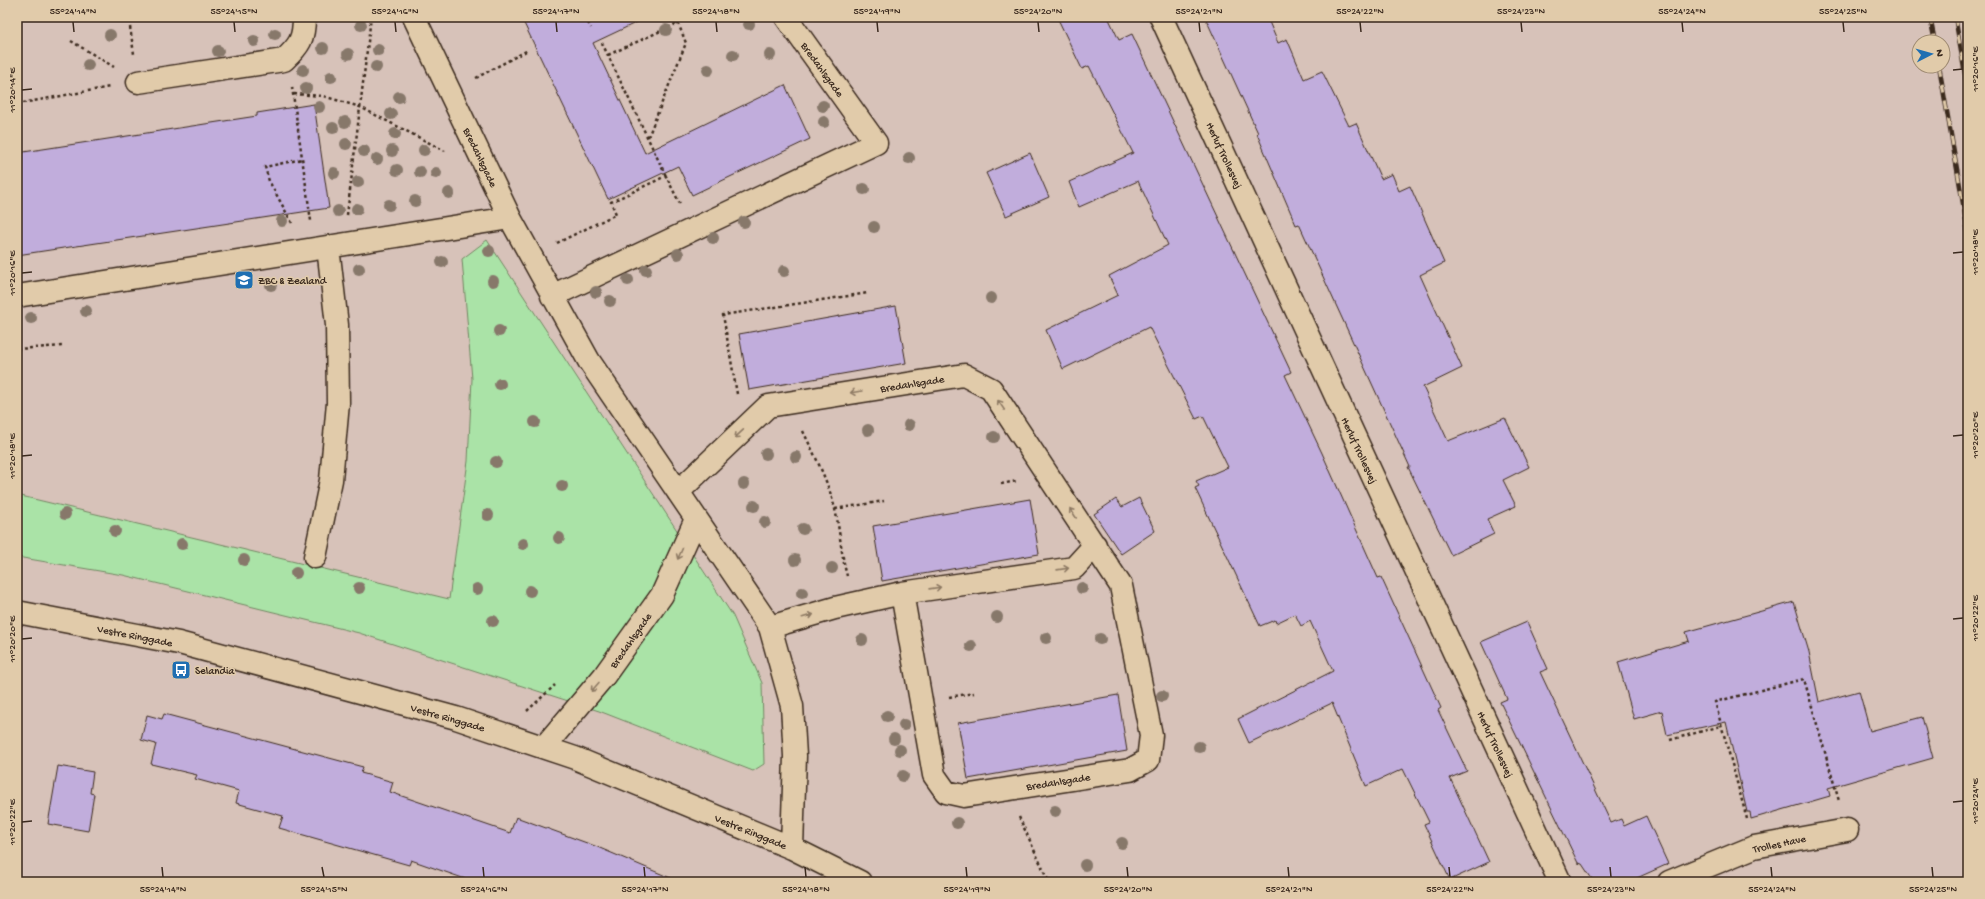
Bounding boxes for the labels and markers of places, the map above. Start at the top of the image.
school or university icon: ZBC & Zealand [233,269,255,291]
place label: ZBC & Zealand [258,276,328,288]
bus stop icon: Selandia [170,659,192,681]
place label: Selandia [195,666,235,678]

